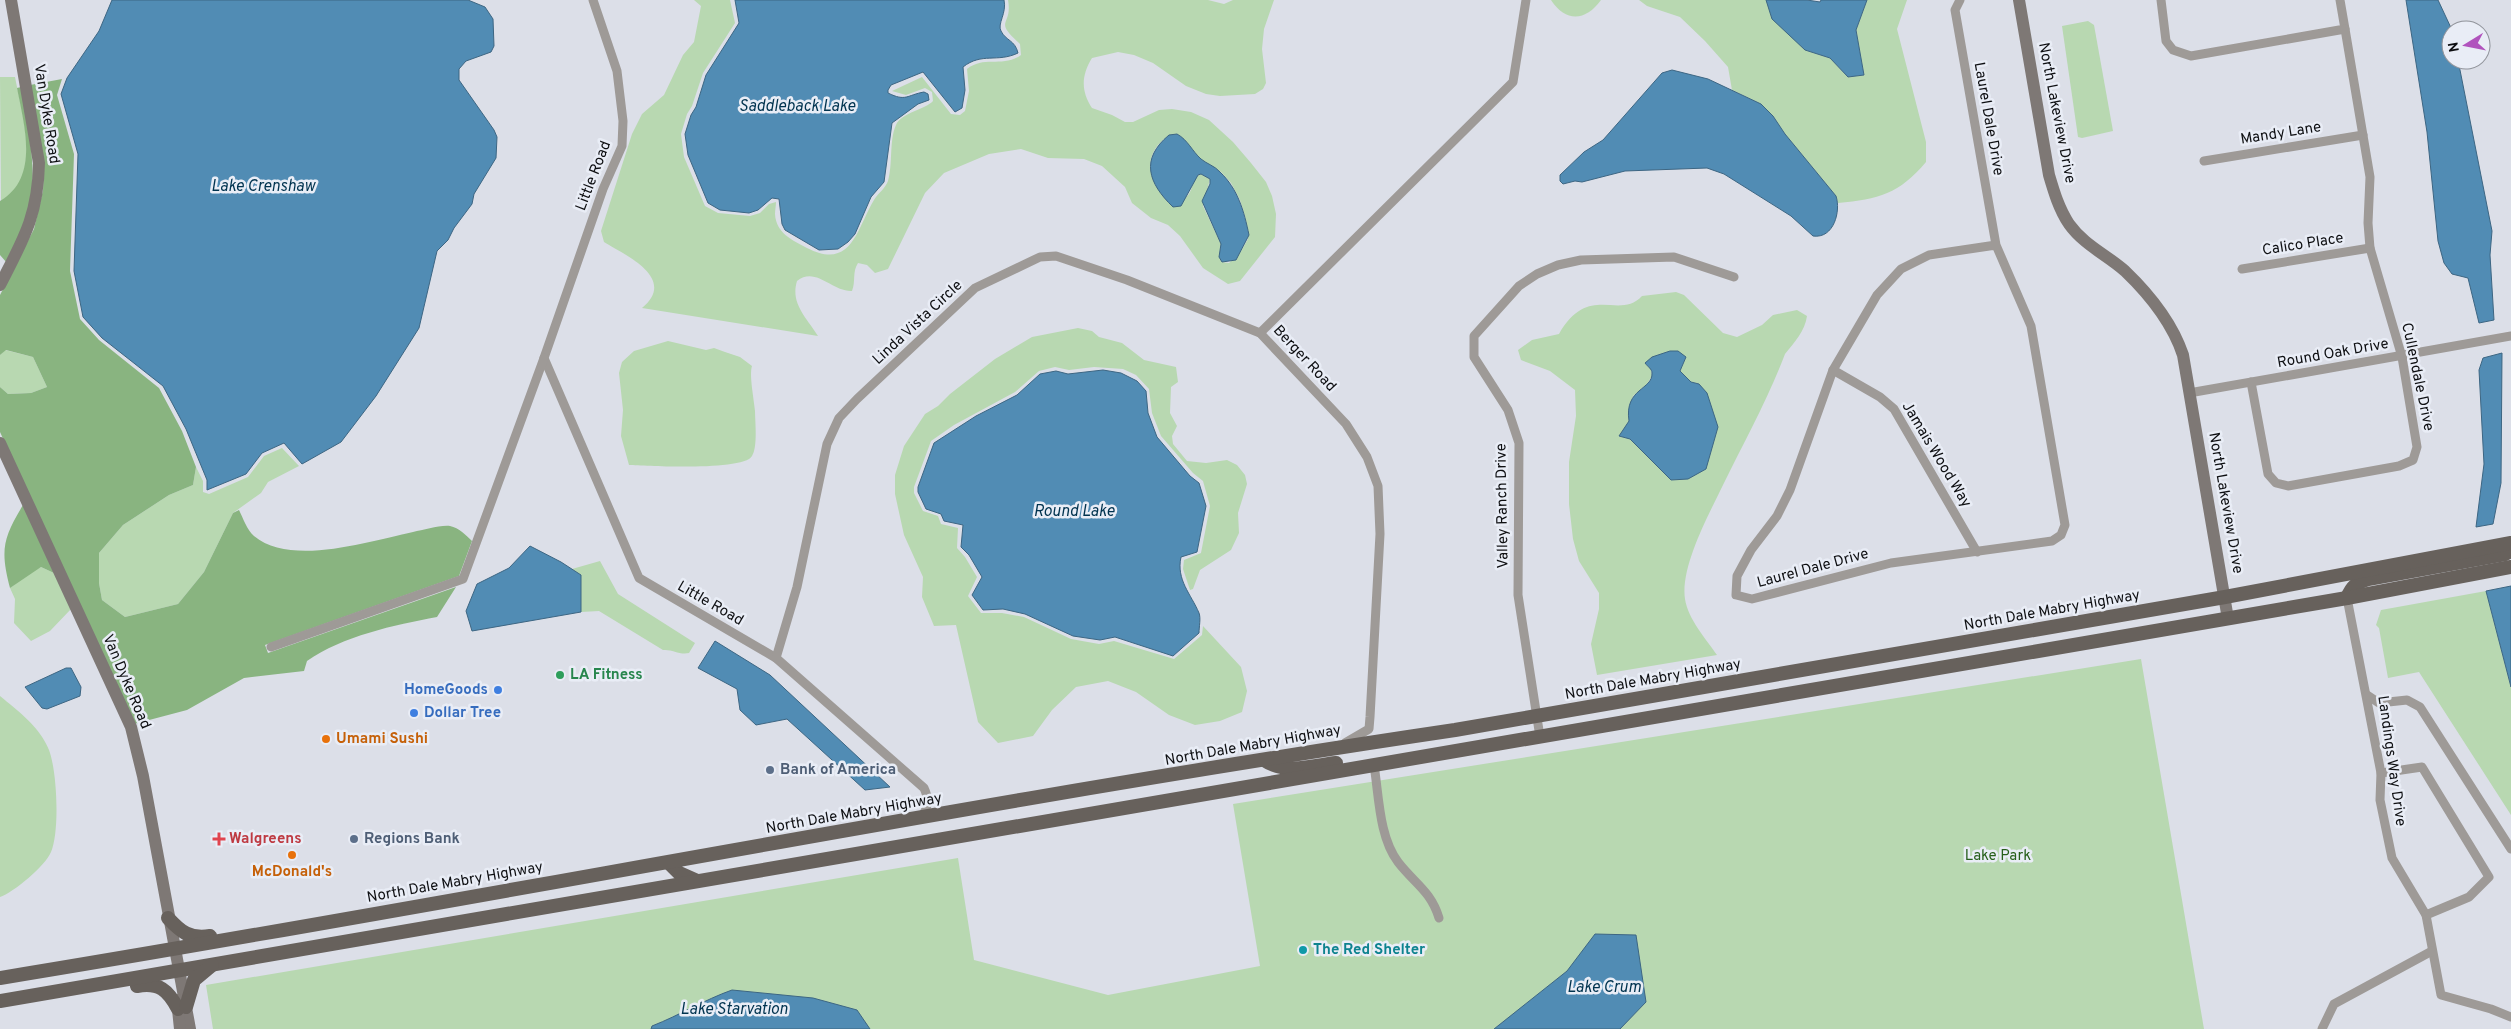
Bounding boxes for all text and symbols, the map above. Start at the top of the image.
north arrow [2441,20,2491,70]
street label: North Lakeview Drive [2033,41,2079,185]
text: N [2445,41,2464,53]
street label: Laurel Dale Drive [1969,61,2007,177]
street label: Van Dyke Road [29,63,63,165]
water label: Saddleback Lake [739,97,856,117]
street label: Mandy Lane [2239,118,2323,150]
street label: Little Road [572,138,616,214]
water label: Lake Crenshaw [211,177,316,197]
street label: Calico Place [2261,229,2345,261]
street label: Linda Vista Circle [869,276,967,370]
street label: Cullendale Drive [2396,321,2438,433]
street label: Berger Road [1268,322,1340,396]
street label: Round Oak Drive [2276,335,2390,373]
street label: Jamais Wood Way [1897,399,1975,511]
street label: North Lakeview Drive [2203,431,2247,575]
street label: Valley Ranch Drive [1492,443,1514,569]
water label: Round Lake [1034,502,1115,522]
street label: Laurel Dale Drive [1755,545,1871,593]
street label: Little Road [674,577,746,631]
street label: North Dale Mabry Highway [1962,586,2142,636]
street label: Van Dyke Road [98,632,154,732]
street label: North Dale Mabry Highway [1563,655,1743,705]
place label: LA Fitness [570,666,643,685]
marker: LA Fitness [554,669,566,681]
place label: HomeGoods [404,681,488,700]
marker: HomeGoods [492,684,504,696]
street label: Landings Way Drive [2372,694,2410,828]
place label: Dollar Tree [424,704,501,723]
marker: Dollar Tree [408,707,420,719]
street label: North Dale Mabry Highway [1163,721,1343,771]
place label: Umami Sushi [336,730,428,749]
marker: Umami Sushi [320,733,332,745]
place label: Bank of America [780,761,896,780]
marker: Bank of America [764,764,776,776]
street label: North Dale Mabry Highway [764,789,944,839]
place label: Walgreens [229,830,302,849]
place label: Regions Bank [364,830,460,849]
marker: Walgreens [213,833,225,845]
marker: Regions Bank [348,833,360,845]
park label: Lake Park [1965,847,2031,866]
marker: McDonald's [286,849,298,861]
street label: North Dale Mabry Highway [365,858,545,908]
place label: McDonald's [252,863,332,882]
place label: The Red Shelter [1313,941,1426,960]
marker: The Red Shelter [1297,944,1309,956]
water label: Lake Crum [1567,978,1641,998]
water label: Lake Starvation [680,1000,788,1020]

